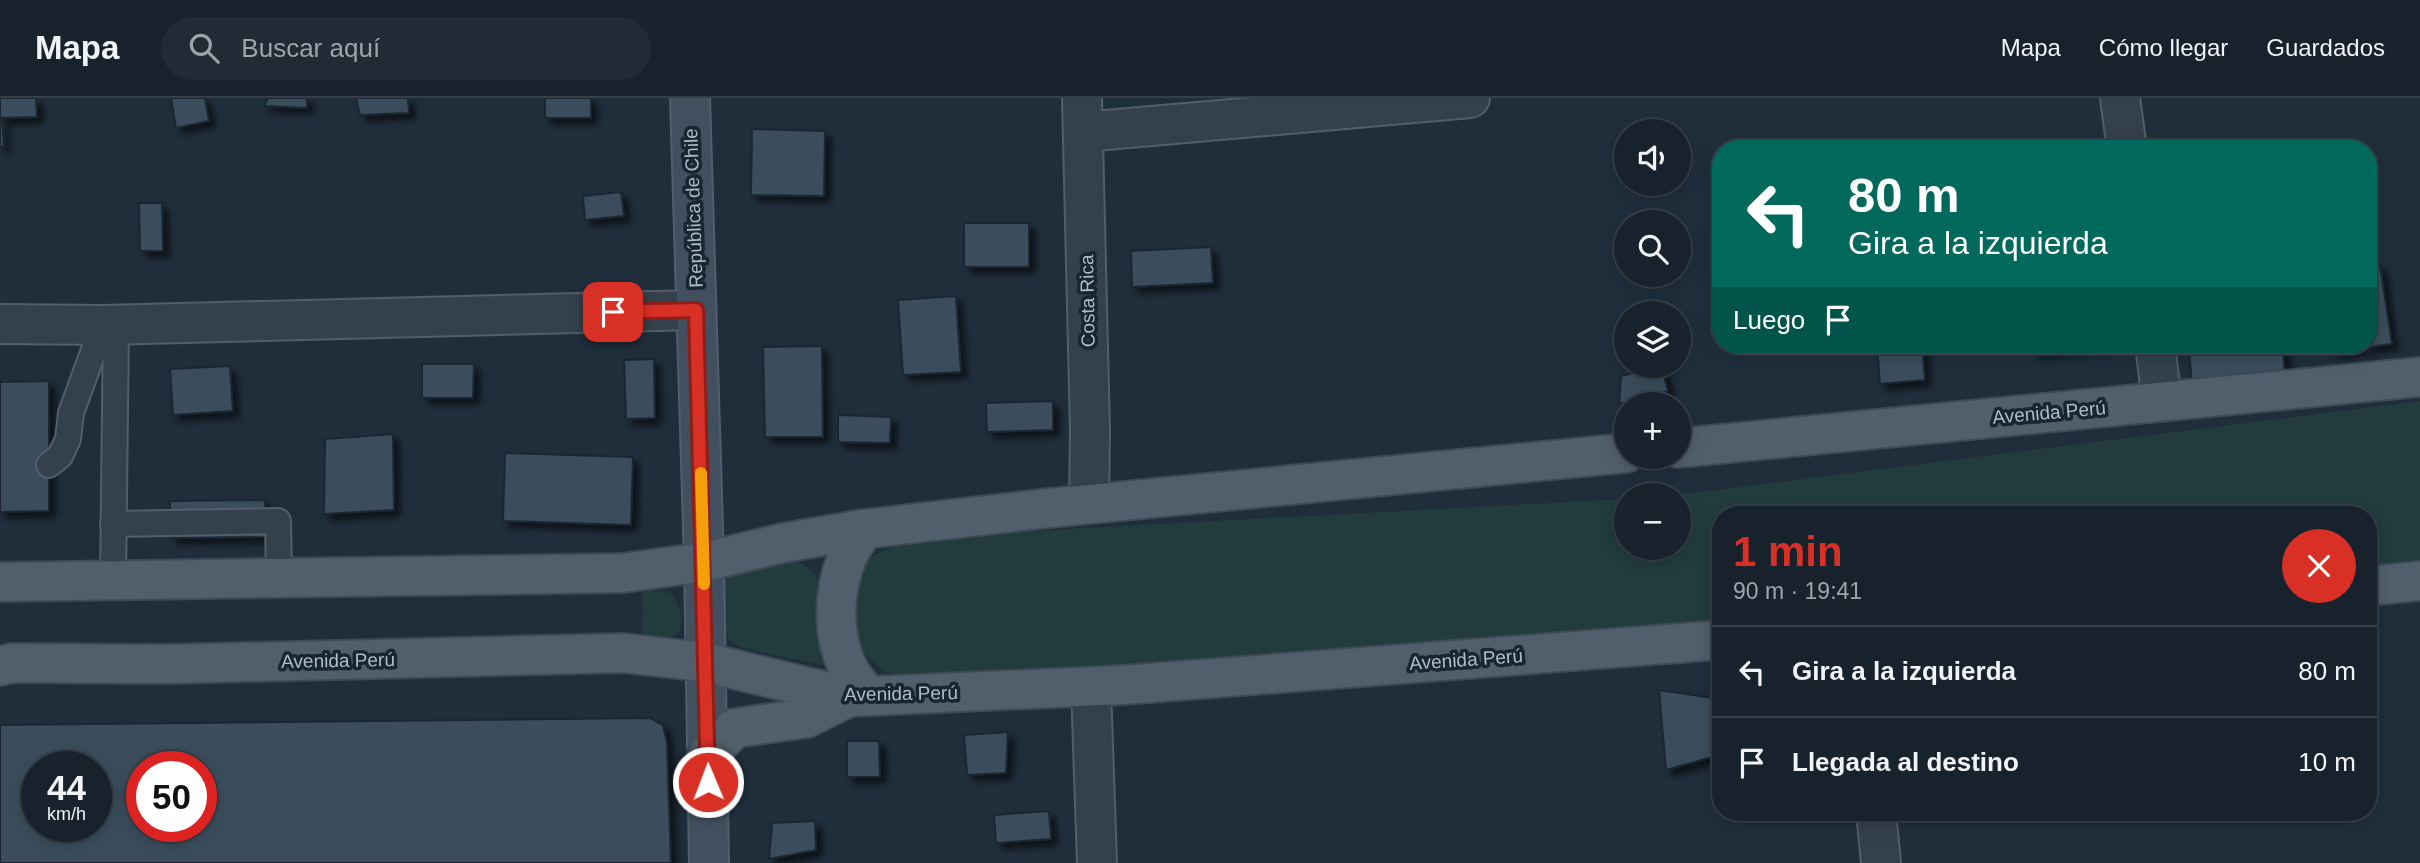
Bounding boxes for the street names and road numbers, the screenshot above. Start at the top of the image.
street label: República de Chile [680,128,707,288]
street label: Costa Rica [1076,254,1099,348]
street label: Avenida Perú [1991,397,2107,428]
street label: Avenida Perú [1409,645,1523,674]
street label: Avenida Perú [281,649,395,672]
street label: Avenida Perú [844,682,958,705]

